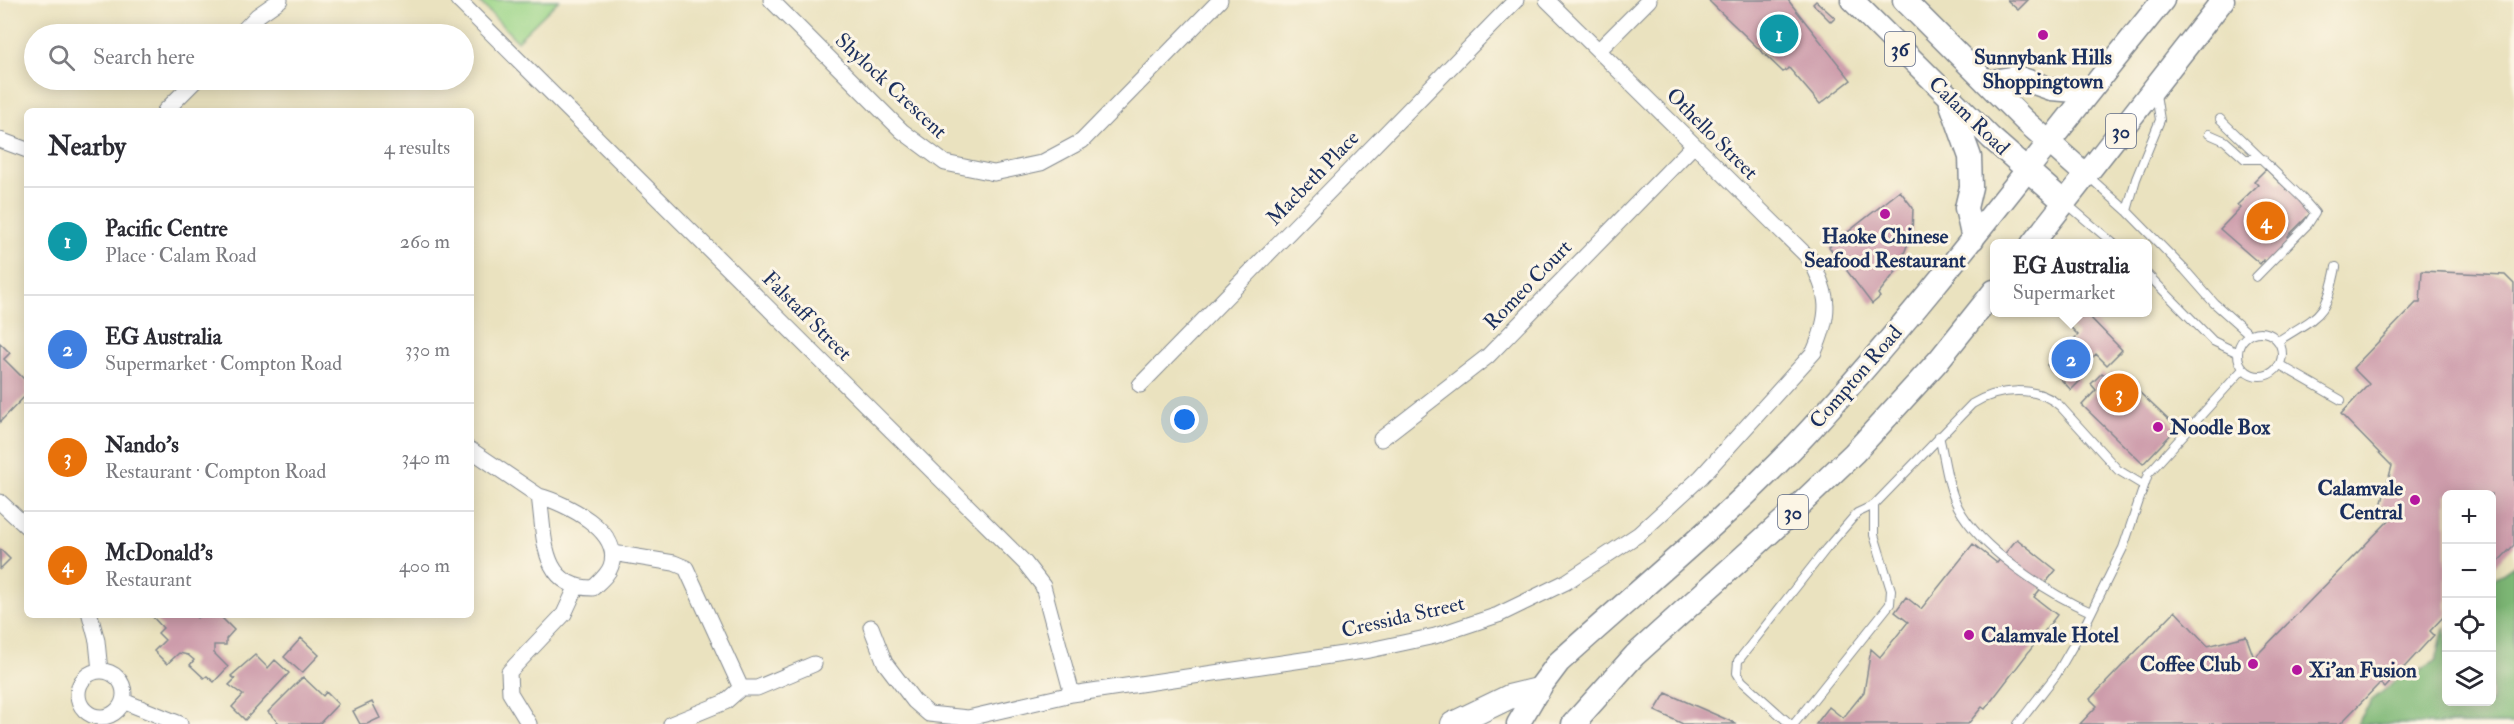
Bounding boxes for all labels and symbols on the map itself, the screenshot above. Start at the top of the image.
pin: 1 [1760,12,1798,57]
street label: Shylock Crescent [829,27,953,145]
marker: Sunnybank Hills Shoppingtown [2036,28,2050,42]
road number: 36 [1885,32,1915,66]
place label: Sunnybank Hills Shoppingtown [1974,44,2112,95]
street label: Calam Road [1923,71,2016,162]
street label: Othello Street [1660,82,1764,186]
road number: 30 [2106,114,2136,148]
street label: Macbeth Place [1261,125,1365,231]
pin: 4 [2246,198,2286,244]
marker: Haoke Chinese Seafood Restaurant [1878,207,1892,221]
place label: Haoke Chinese Seafood Restaurant [1804,223,1966,274]
street label: Romeo Court [1478,234,1578,336]
street label: Falstaff Street [756,265,858,367]
street label: Compton Road [1804,319,1909,434]
pin: 2 [2052,336,2090,382]
pin: 3 [2100,370,2138,416]
your location [1170,405,1199,434]
place label: Noodle Box [2169,414,2271,441]
marker: Noodle Box [2151,420,2165,434]
place label: Calamvale Central [2317,475,2404,526]
marker: Calamvale Central [2408,493,2422,507]
road number: 30 [1778,495,1808,529]
street label: Cressida Street [1339,590,1467,644]
place label: Calamvale Hotel [1981,622,2120,649]
marker: Calamvale Hotel [1962,628,1976,642]
place label: Coffee Club [2140,651,2242,678]
marker: Coffee Club [2246,657,2260,671]
place label: Xi'an Fusion [2309,657,2417,684]
marker: Xi'an Fusion [2290,663,2304,677]

